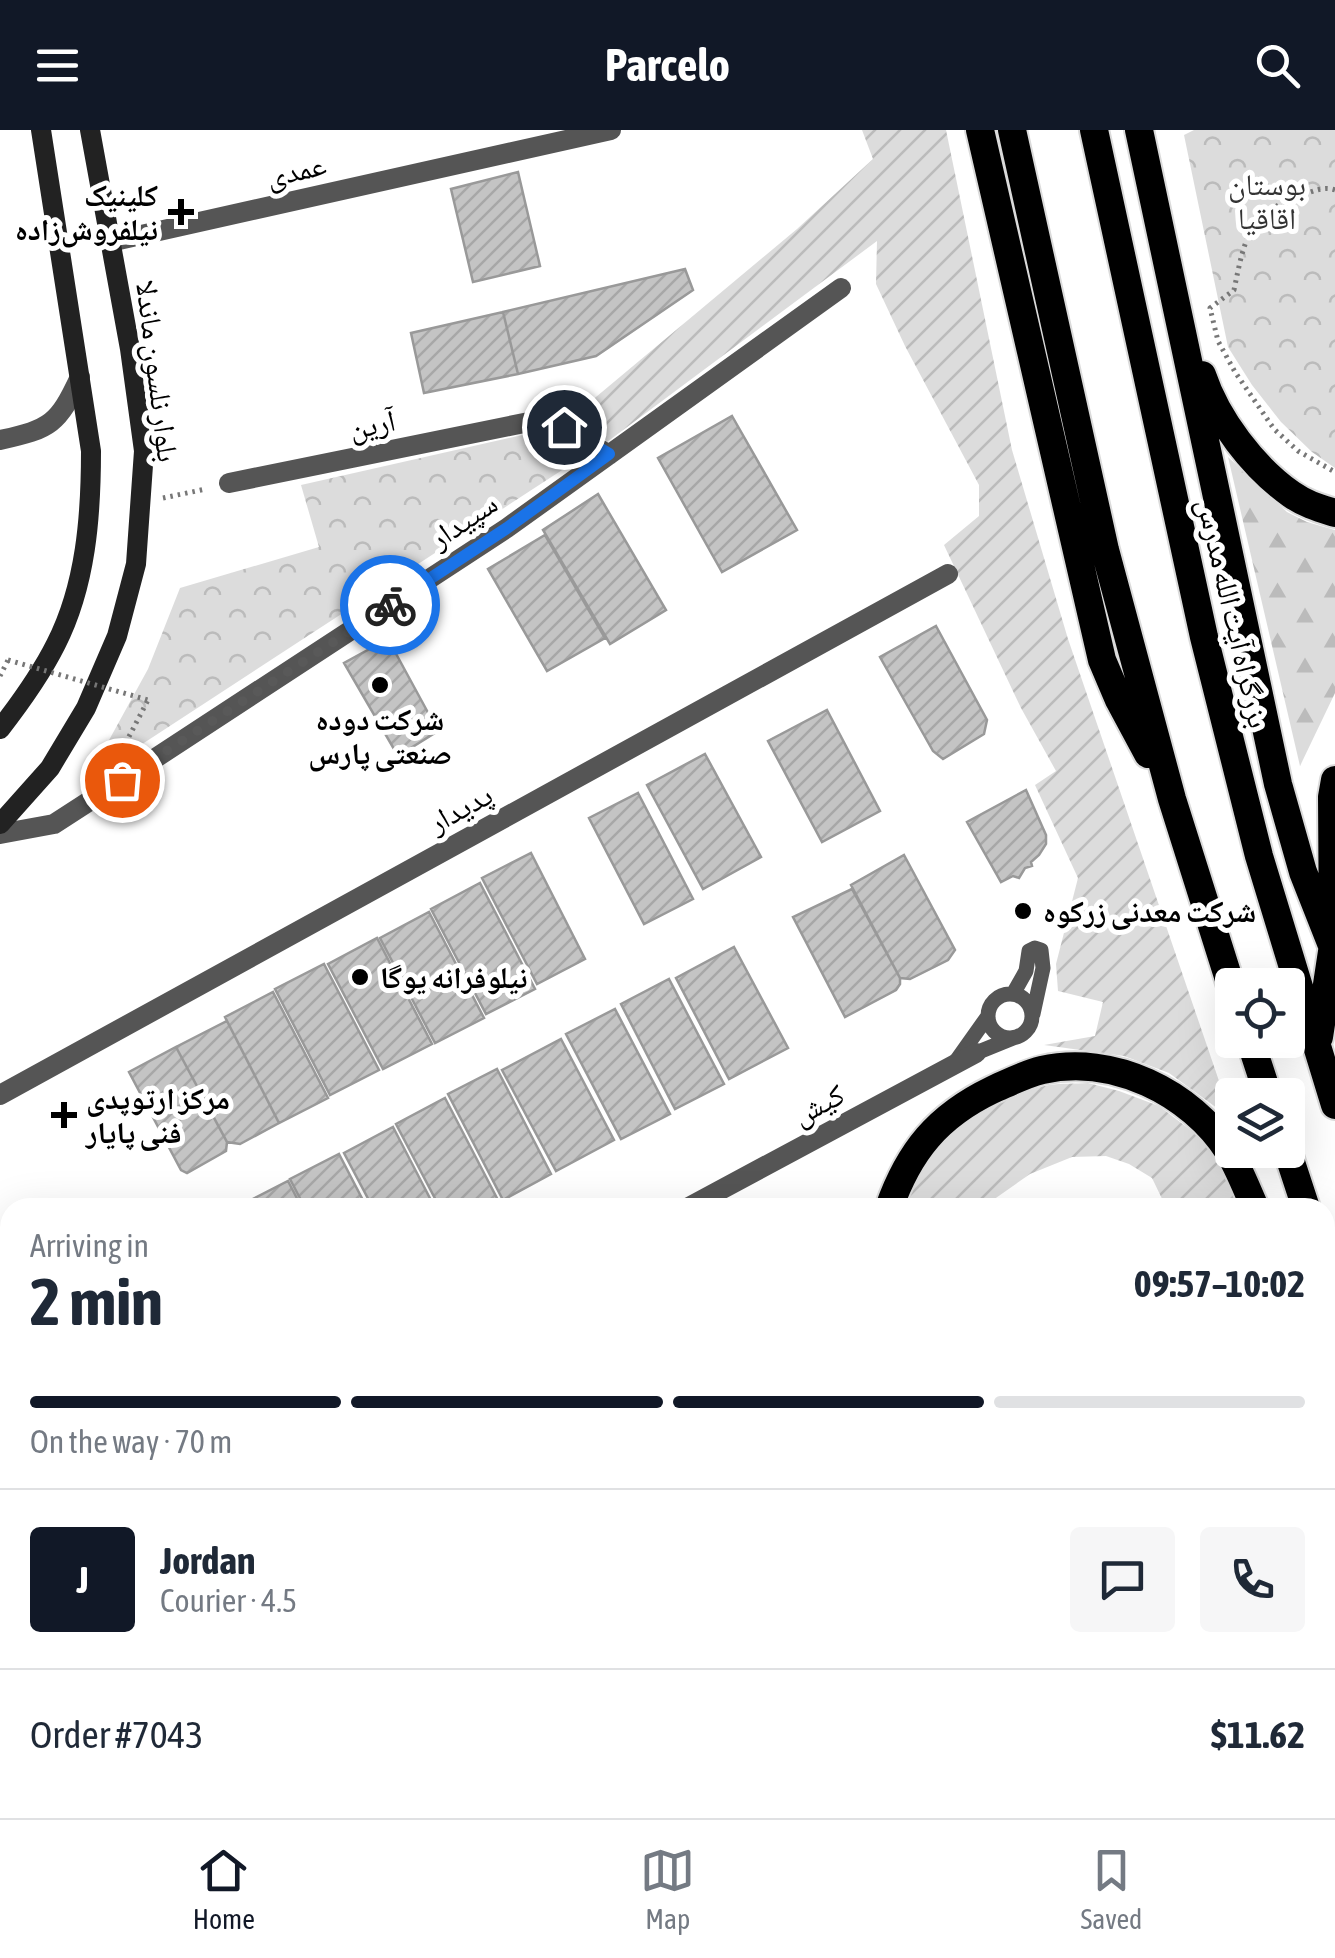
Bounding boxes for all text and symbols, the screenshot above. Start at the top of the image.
icon: menu [30,38,85,93]
icon: search [1250,38,1305,93]
text: Parcelo [605,39,730,91]
street label: عمدی [263,147,330,195]
park label: بوستان اقاقیا [1228,167,1306,236]
place label: کلینیک نیلفروش‌زاده [15,178,158,248]
marker: کلینیک نیلفروش‌زاده [168,199,194,225]
street label: بلوار نلسون ماندلا [128,278,186,464]
pin [522,385,607,470]
icon: home [537,400,592,455]
street label: آرین [346,402,400,447]
street label: سپیدار [422,485,505,557]
street label: بزرگراه آیت الله مدرس [1189,495,1277,731]
courier [340,555,440,655]
icon: bike [363,578,418,633]
marker: شرکت دوده صنعتی پارس [369,674,391,696]
place label: شرکت دوده صنعتی پارس [308,702,452,772]
pin [80,738,165,823]
icon: bag [95,753,150,808]
street label: پدیدار [421,777,499,842]
place label: شرکت معدنی زرکوه [1043,894,1256,930]
marker: شرکت معدنی زرکوه [1012,900,1034,922]
place label: نیلوفرانه یوگا [380,960,527,995]
marker: نیلوفرانه یوگا [349,966,371,988]
map controls [1215,968,1305,1168]
button: locate [1215,968,1305,1058]
street label: کیش [786,1076,851,1133]
button: layers [1215,1078,1305,1168]
place label: مرکز ارتوپدی فنی پایار [84,1081,230,1151]
marker: مرکز ارتوپدی فنی پایار [51,1102,77,1128]
text: Arriving in [30,1227,149,1264]
text: 09:57–10:02 [1134,1262,1305,1305]
text: 2 min [30,1264,163,1339]
text: On the way · 70 m [30,1423,232,1460]
button: chat [1070,1527,1175,1632]
button: phone [1200,1527,1305,1632]
text: Jordan [160,1539,255,1582]
text: J [76,1558,89,1601]
text: Courier · 4.5 [160,1582,297,1619]
text: Order #7043 [30,1713,203,1756]
text: $11.62 [1211,1713,1305,1756]
tab: Home [193,1843,255,1935]
tab: Map [640,1843,695,1935]
tab: Saved [1080,1843,1142,1935]

